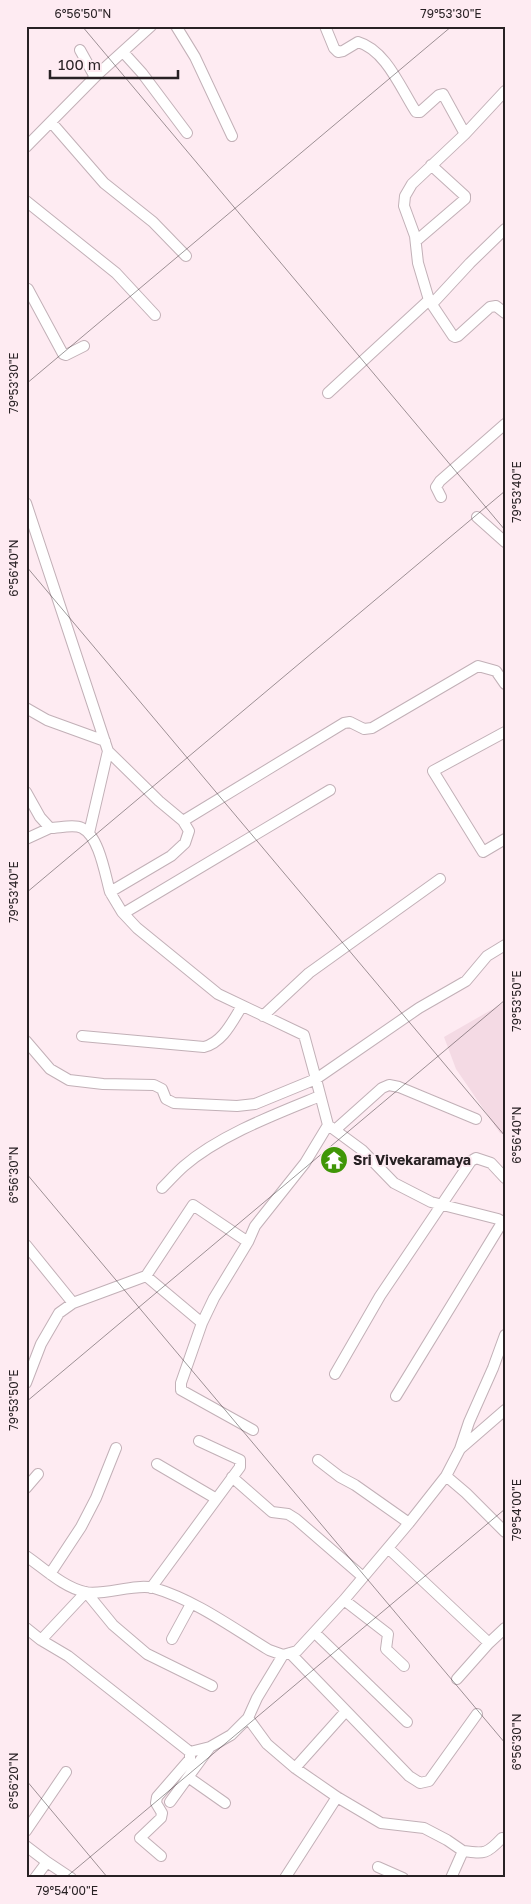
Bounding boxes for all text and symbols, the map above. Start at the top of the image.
text: 6°56'50"N [54,6,112,21]
text: 79°53'30"E [420,6,482,21]
scale bar [50,48,178,80]
text: 100 m [58,55,101,73]
text: 79°53'30"E [6,352,21,414]
text: 79°53'40"E [509,461,524,523]
text: 6°56'40"N [6,539,21,597]
text: 79°53'40"E [6,861,21,923]
text: 79°53'50"E [509,970,524,1032]
text: 6°56'40"N [509,1106,524,1164]
temple icon: Sri Vivekaramaya [319,1145,349,1175]
text: 6°56'30"N [6,1146,21,1204]
place label: Sri Vivekaramaya [353,1151,471,1168]
text: 79°53'50"E [6,1369,21,1431]
text: 79°54'00"E [509,1479,524,1541]
text: 6°56'30"N [509,1713,524,1771]
text: 6°56'20"N [6,1752,21,1810]
text: 79°54'00"E [36,1883,98,1898]

